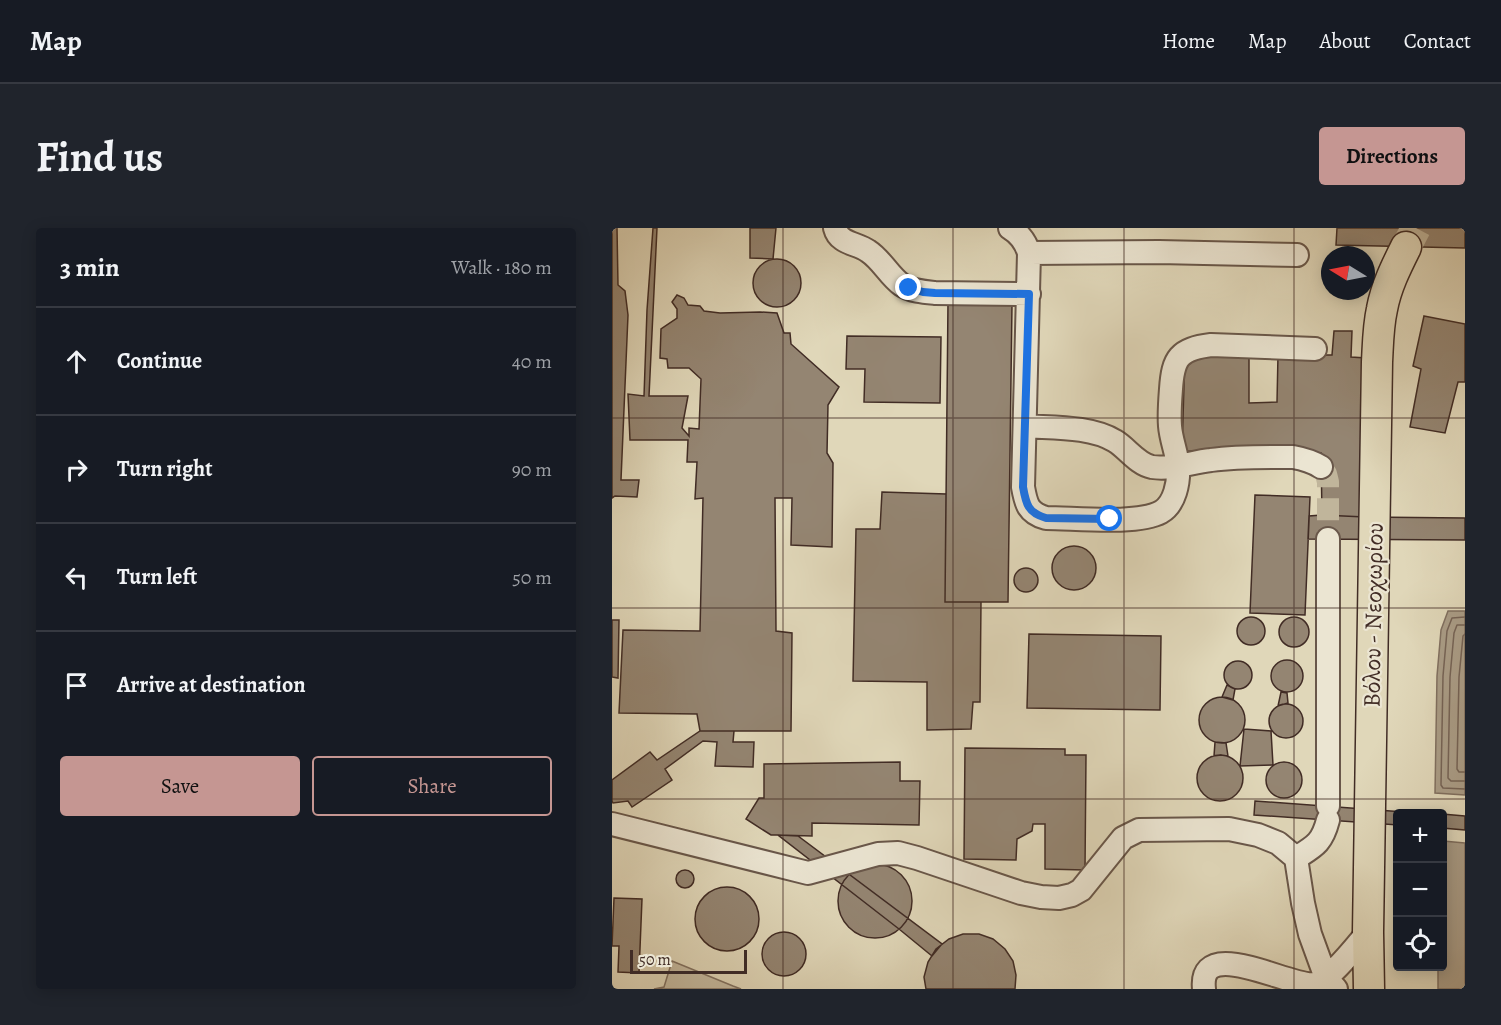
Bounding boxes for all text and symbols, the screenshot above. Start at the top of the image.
text: Map [30,22,82,60]
text: Home [1162,27,1215,55]
text: Map [1248,27,1286,55]
text: About [1319,27,1371,55]
text: Contact [1404,27,1471,55]
button: Directions [1319,127,1465,185]
text: Find us [36,128,163,185]
north arrow [1321,246,1375,300]
text: 3 min [60,250,120,285]
text: Walk · 180 m [451,254,552,281]
route end [895,274,921,300]
icon: ahead [60,345,93,378]
text: Continue [117,346,202,376]
text: 40 m [512,348,552,375]
icon: right [60,453,93,486]
text: Turn right [117,454,213,484]
text: 90 m [512,456,552,483]
route start [1096,505,1122,531]
street label: Βόλου - Νεοχωρίου [1355,522,1391,708]
icon: left [60,561,93,594]
text: Turn left [117,562,197,592]
text: 50 m [512,564,552,591]
icon: arrive [60,669,93,702]
text: Arrive at destination [117,670,306,700]
button: Save [60,756,300,816]
button: Share [312,756,552,816]
map controls [1393,809,1447,971]
button: + [1393,809,1447,863]
button: − [1393,863,1447,917]
button: locate [1393,917,1447,971]
scale bar [630,947,747,974]
text: 50 m [639,949,671,971]

